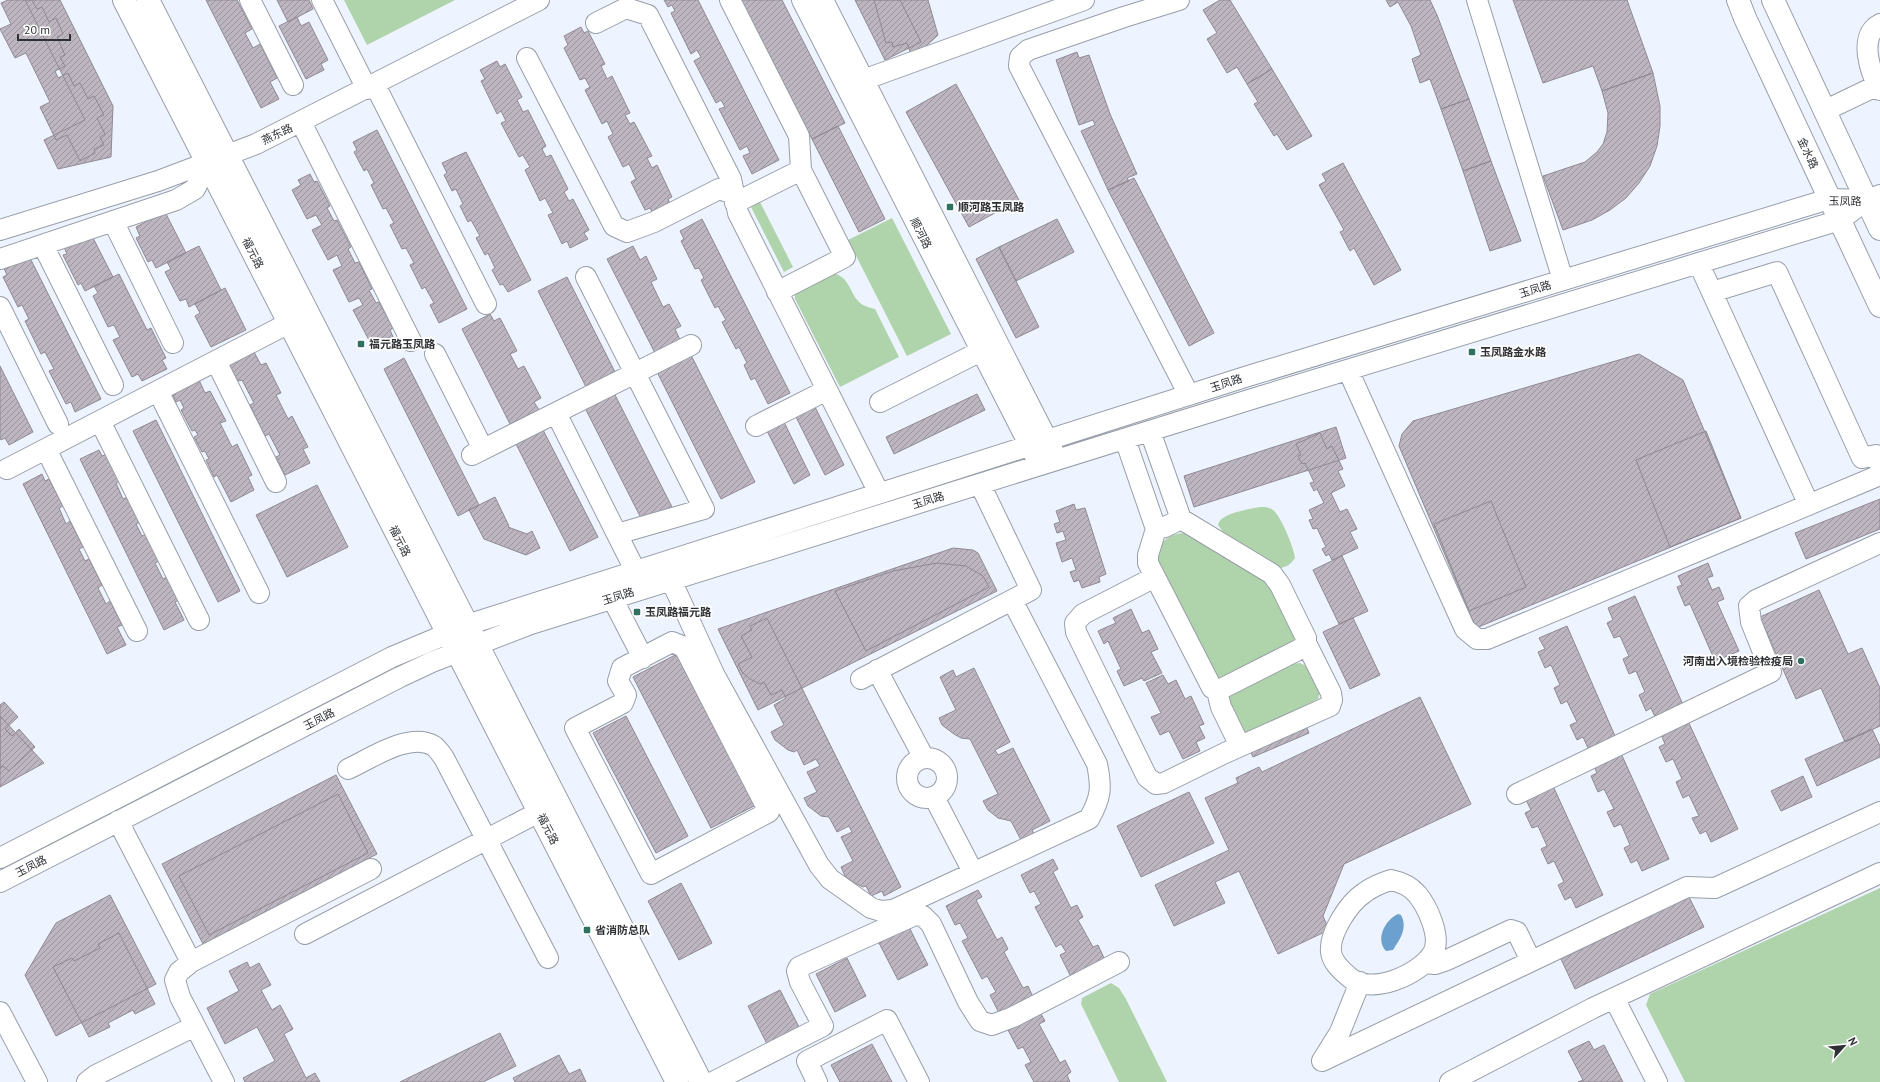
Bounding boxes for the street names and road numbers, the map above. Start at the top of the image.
street label: 燕东路 [259,120,295,148]
street label: 金水路 [1795,135,1821,171]
street label: 玉凤路 [1828,194,1862,208]
street label: 顺河路 [907,215,935,251]
street label: 福元路 [239,235,267,271]
street label: 玉凤路 [1517,277,1553,301]
street label: 玉凤路 [1208,371,1244,395]
street label: 玉凤路 [910,488,946,512]
street label: 福元路 [386,523,414,559]
street label: 玉凤路 [600,584,636,608]
street label: 玉凤路 [301,705,337,733]
street label: 福元路 [534,811,562,847]
street label: 玉凤路 [13,852,49,880]

